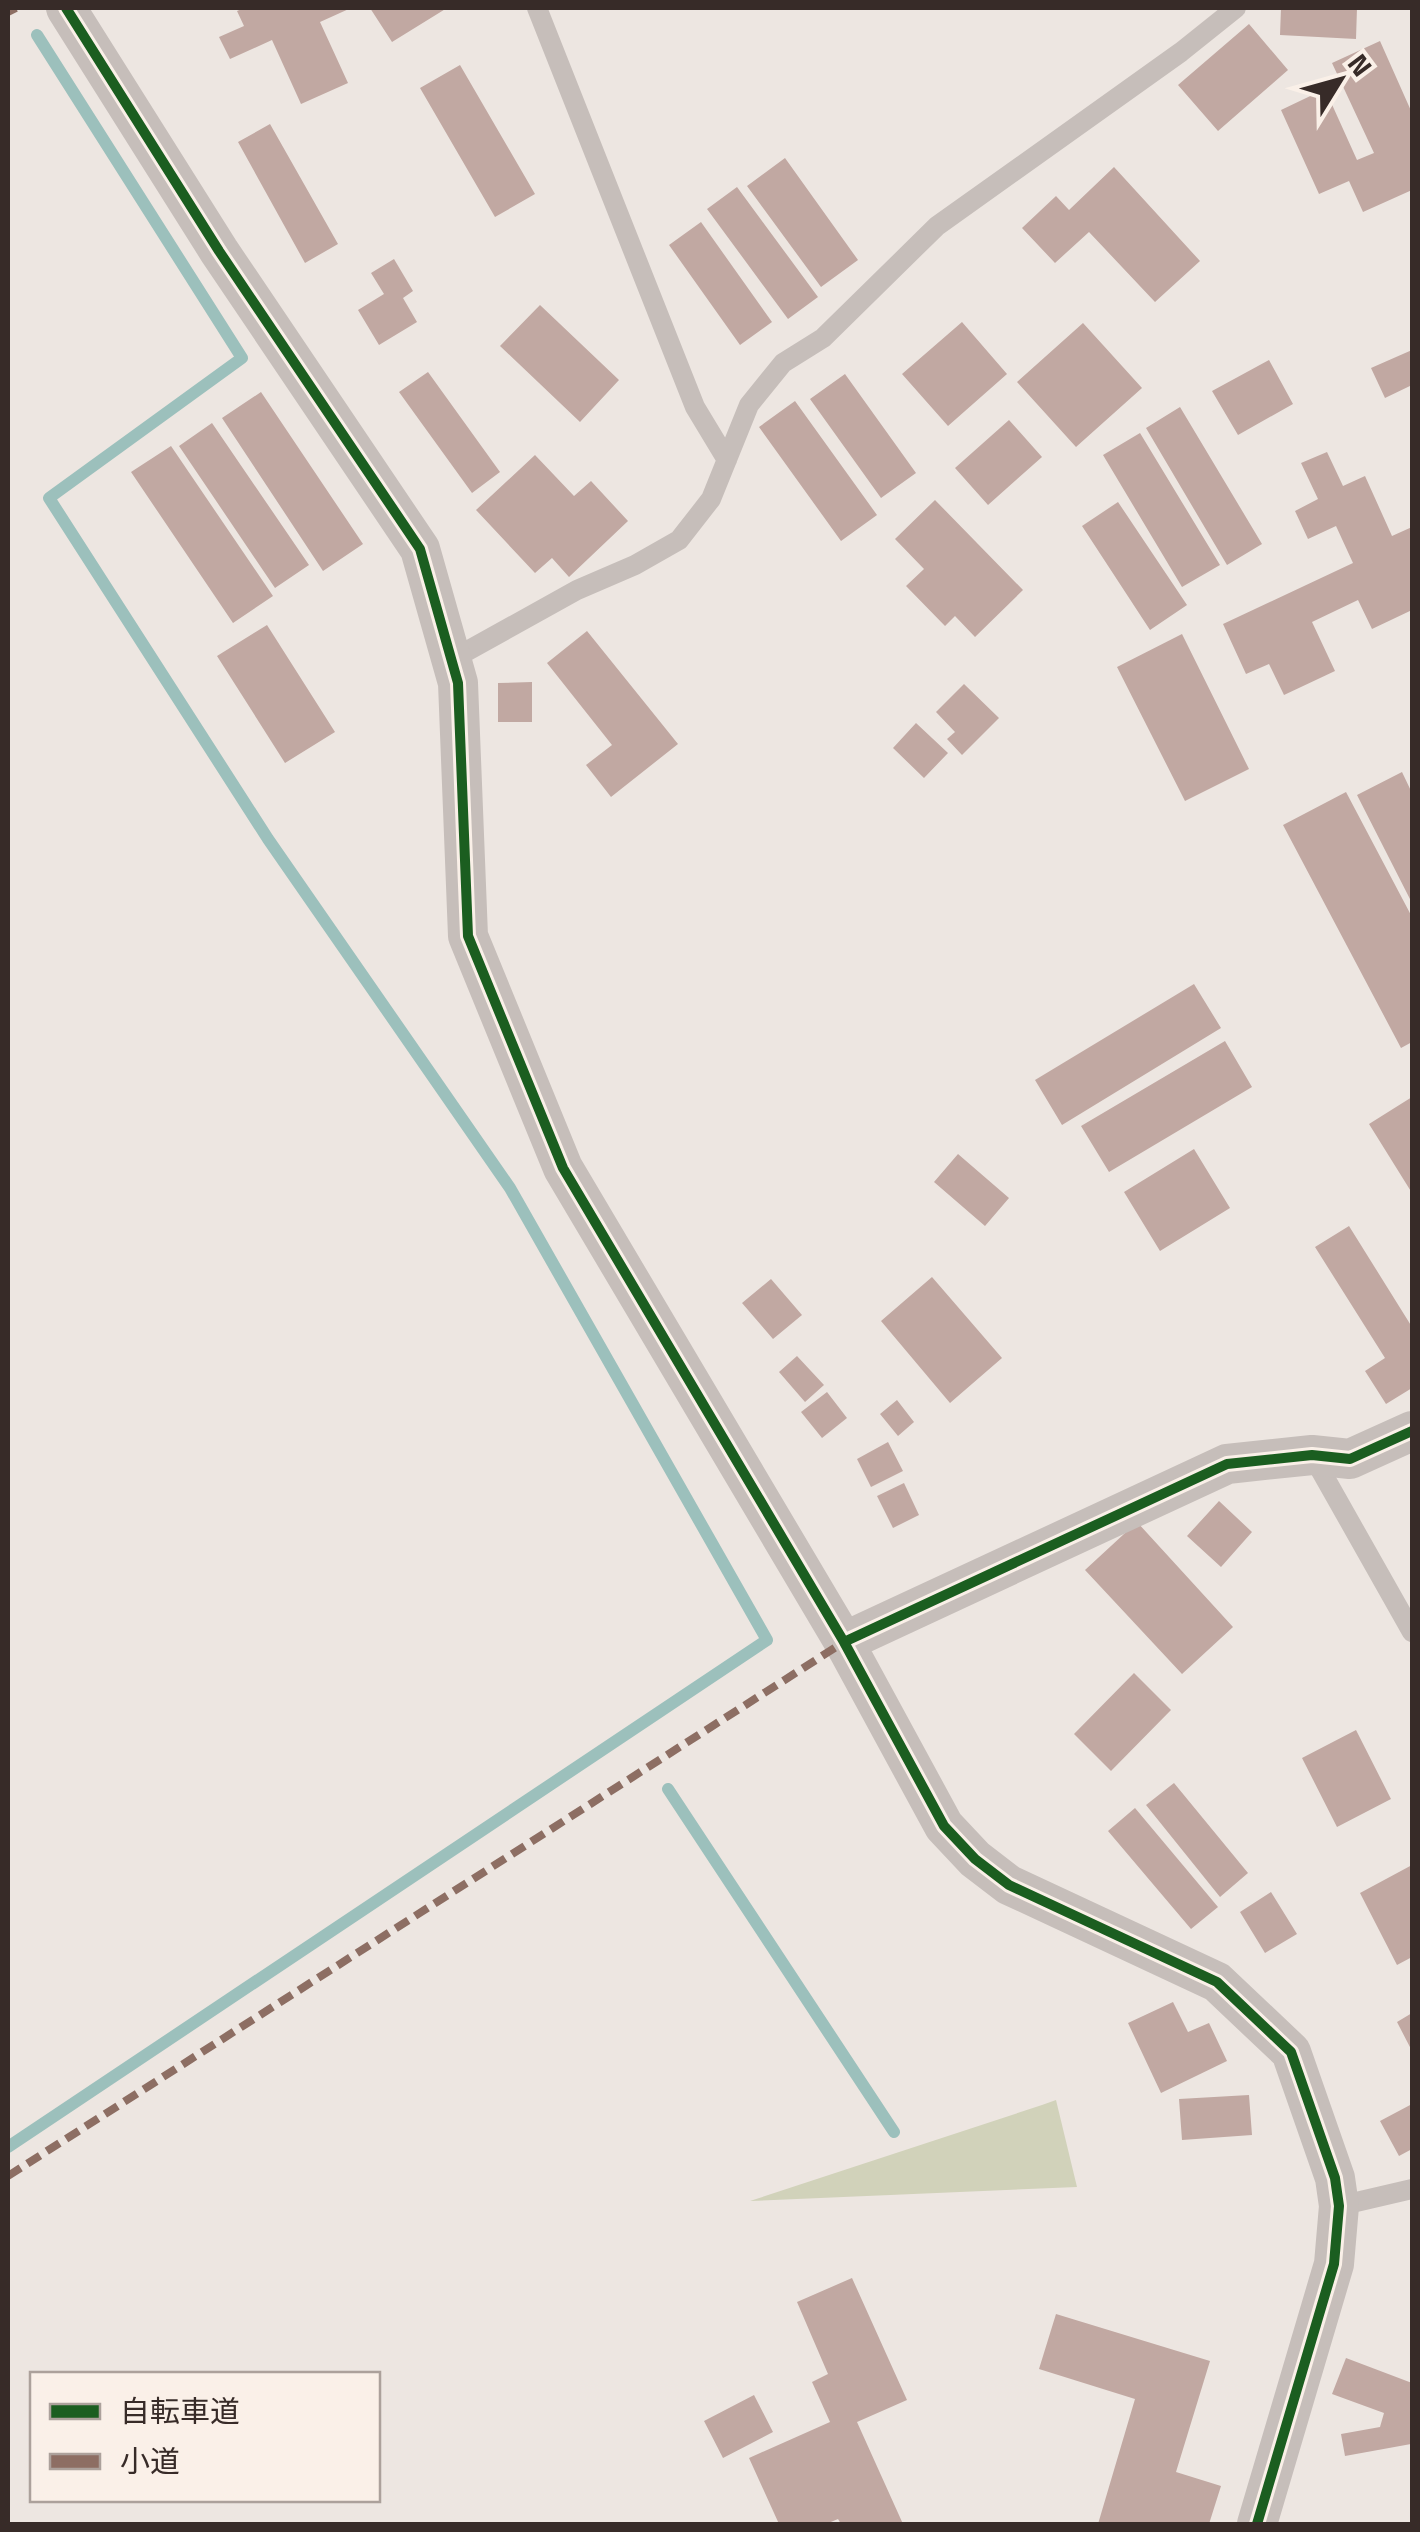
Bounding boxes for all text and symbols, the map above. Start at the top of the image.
north arrow [1290,30,1390,130]
text: N [1337,44,1383,85]
legend [30,2372,380,2502]
text: 自転車道 [120,2388,240,2434]
text: 小道 [120,2438,180,2484]

